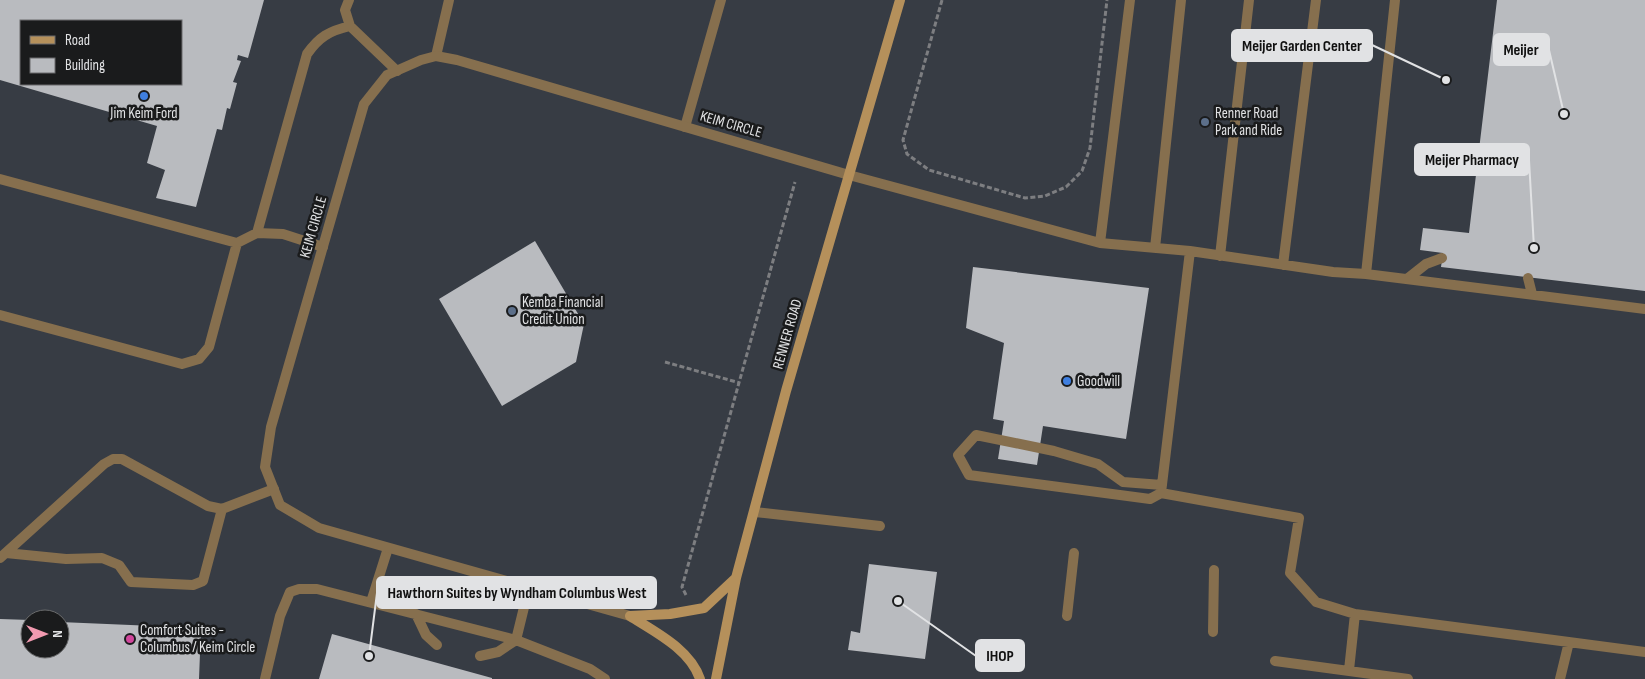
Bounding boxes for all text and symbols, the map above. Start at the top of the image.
legend [20,20,182,85]
callout: Meijer Garden Center [1232,30,1372,61]
text: Road [65,31,90,50]
callout: Meijer [1494,34,1549,65]
text: Meijer Garden Center [1242,37,1362,56]
text: Meijer [1503,41,1539,60]
text: Building [65,56,105,75]
marker: Jim Keim Ford [138,90,150,102]
place label: Jim Keim Ford [109,104,178,123]
place label: Renner Road Park and Ride [1215,104,1282,140]
street label: KEIM CIRCLE [698,107,764,142]
marker: Renner Road Park and Ride [1199,116,1211,128]
callout: Meijer Pharmacy [1415,144,1529,175]
text: Meijer Pharmacy [1425,151,1519,170]
street label: KEIM CIRCLE [296,194,331,260]
place label: Kemba Financial Credit Union [522,293,603,329]
street label: RENNER ROAD [768,297,807,371]
marker: Kemba Financial Credit Union [506,305,518,317]
place label: Goodwill [1077,372,1120,391]
marker: Goodwill [1061,375,1073,387]
callout: Hawthorn Suites by Wyndham Columbus West [377,577,656,608]
text: Hawthorn Suites by Wyndham Columbus West [388,584,646,603]
north arrow [20,609,70,659]
place label: Comfort Suites - Columbus / Keim Circle [140,621,255,657]
text: N [49,630,66,638]
marker: Comfort Suites - Columbus / Keim Circle [124,633,136,645]
callout: IHOP [976,640,1024,671]
text: IHOP [986,647,1014,666]

